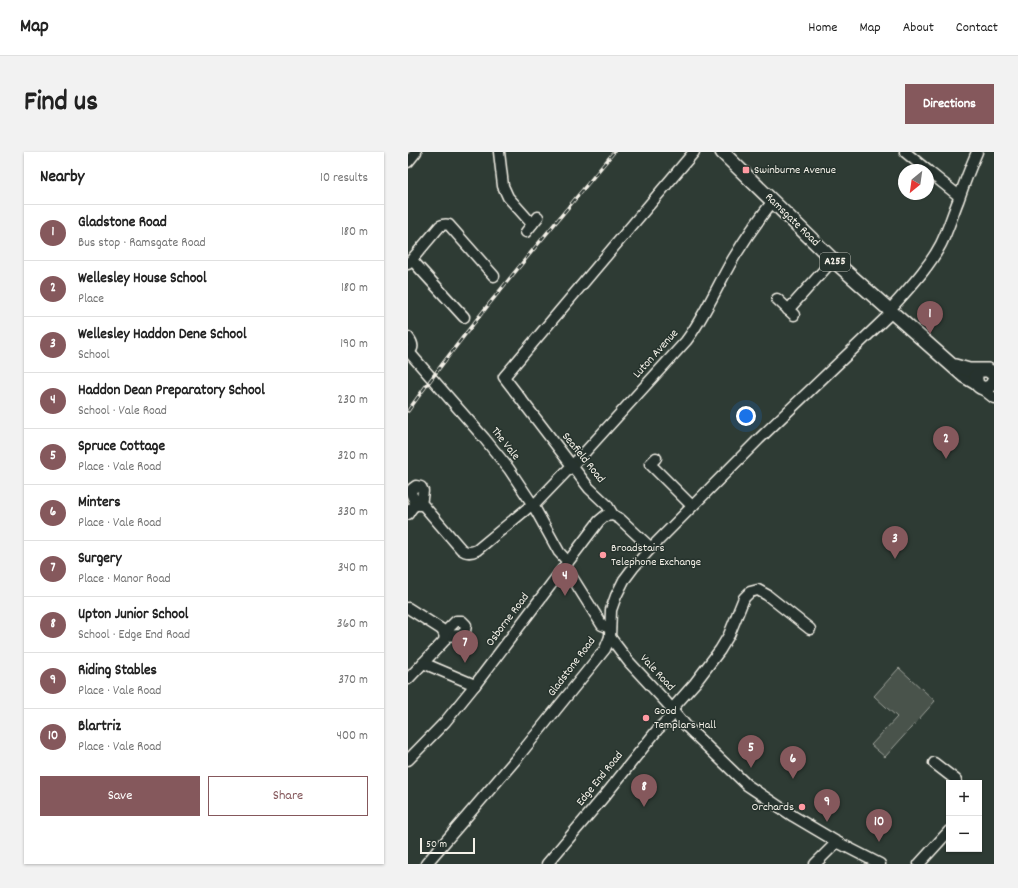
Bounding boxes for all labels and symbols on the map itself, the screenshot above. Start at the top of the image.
place label: Swinburne Avenue [754,162,836,179]
north arrow [898,164,934,200]
marker: Swinburne Avenue [741,165,751,175]
street label: Ramsgate Road [761,189,823,251]
road number: A255 [820,253,850,271]
pin: 1 [917,301,943,334]
street label: Luton Avenue [629,326,683,382]
your location [736,406,756,426]
street label: The Vale [486,424,524,464]
pin: 2 [933,426,959,459]
street label: Seafield Road [557,429,609,487]
pin: 3 [882,526,908,559]
place label: Broadstairs Telephone Exchange [611,540,701,571]
marker: Broadstairs Telephone Exchange [598,550,608,560]
pin: 4 [552,563,578,596]
street label: Osborne Road [482,590,534,650]
pin: 7 [452,630,478,663]
street label: Gladstone Road [544,634,600,700]
street label: Vale Road [636,651,678,695]
place label: Good Templars Hall [654,703,716,734]
marker: Good Templars Hall [641,713,651,723]
pin: 5 [738,735,764,768]
pin: 6 [780,746,806,779]
street label: Edge End Road [573,748,627,810]
pin: 8 [631,774,657,807]
pin: 9 [814,789,840,822]
place label: Orchards [752,799,794,816]
marker: Orchards [797,802,807,812]
pin: 10 [866,809,892,842]
scale bar [420,836,475,855]

